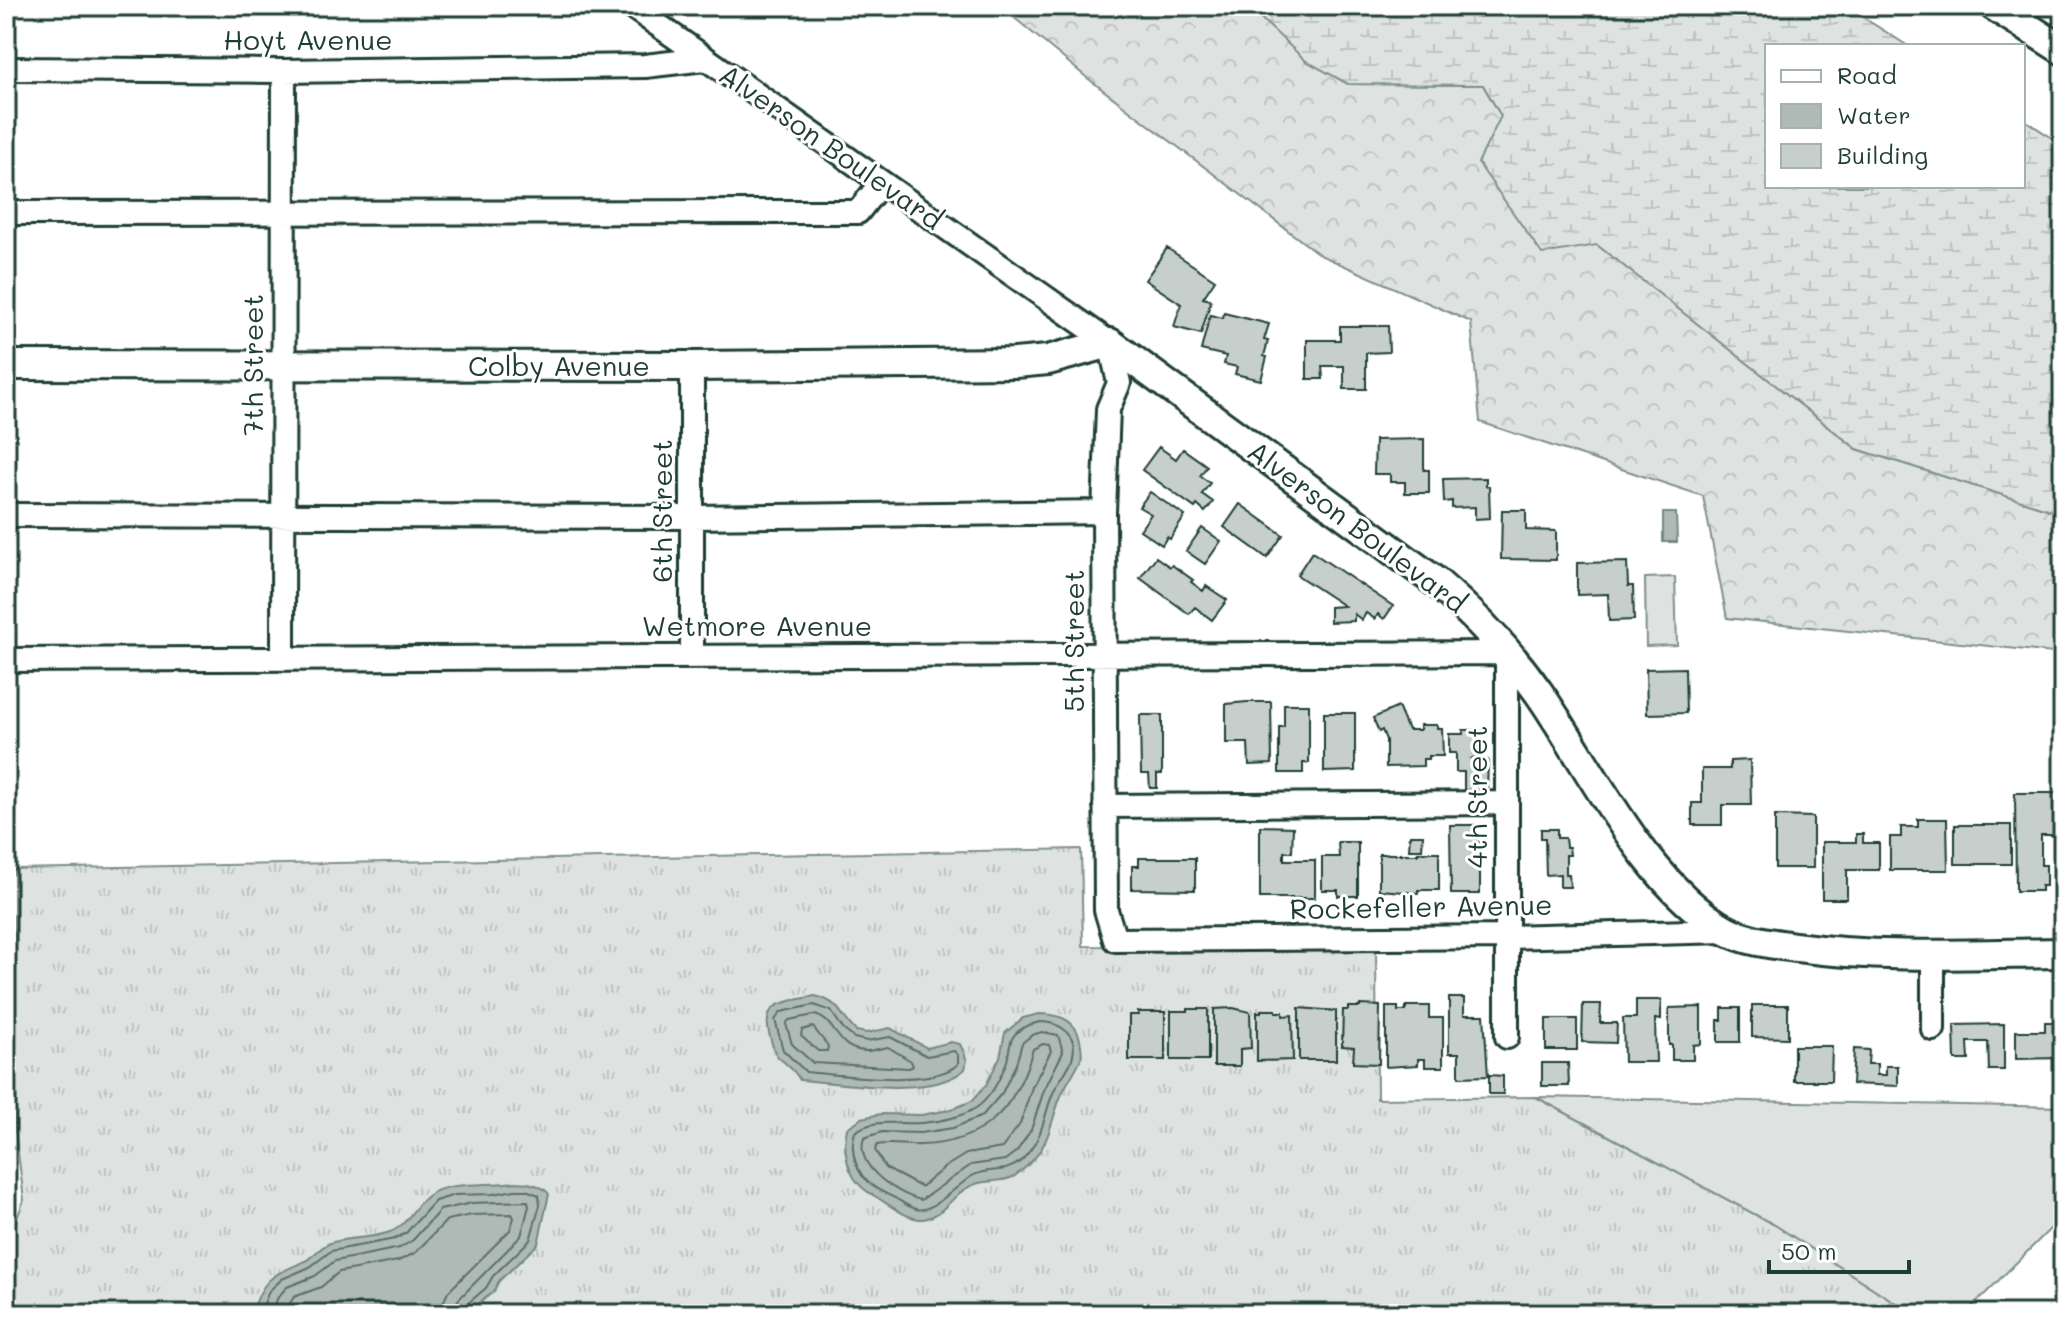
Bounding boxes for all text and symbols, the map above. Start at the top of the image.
street label: Hoyt Avenue [223,21,393,57]
legend [1765,44,2025,188]
street label: Alverson Boulevard [713,55,950,237]
text: Road [1837,59,1897,90]
text: Water [1837,99,1911,130]
text: Building [1837,139,1928,170]
street label: 7th Street [234,294,270,436]
street label: Colby Avenue [468,347,650,383]
street label: Alverson Boulevard [1241,432,1474,620]
street label: 6th Street [643,439,679,583]
street label: 5th Street [1055,570,1091,712]
street label: Wetmore Avenue [642,607,872,643]
street label: 4th Street [1458,726,1494,868]
street label: Rockefeller Avenue [1289,886,1553,926]
scale bar [1769,1224,1909,1274]
text: 50 m [1781,1235,1837,1266]

